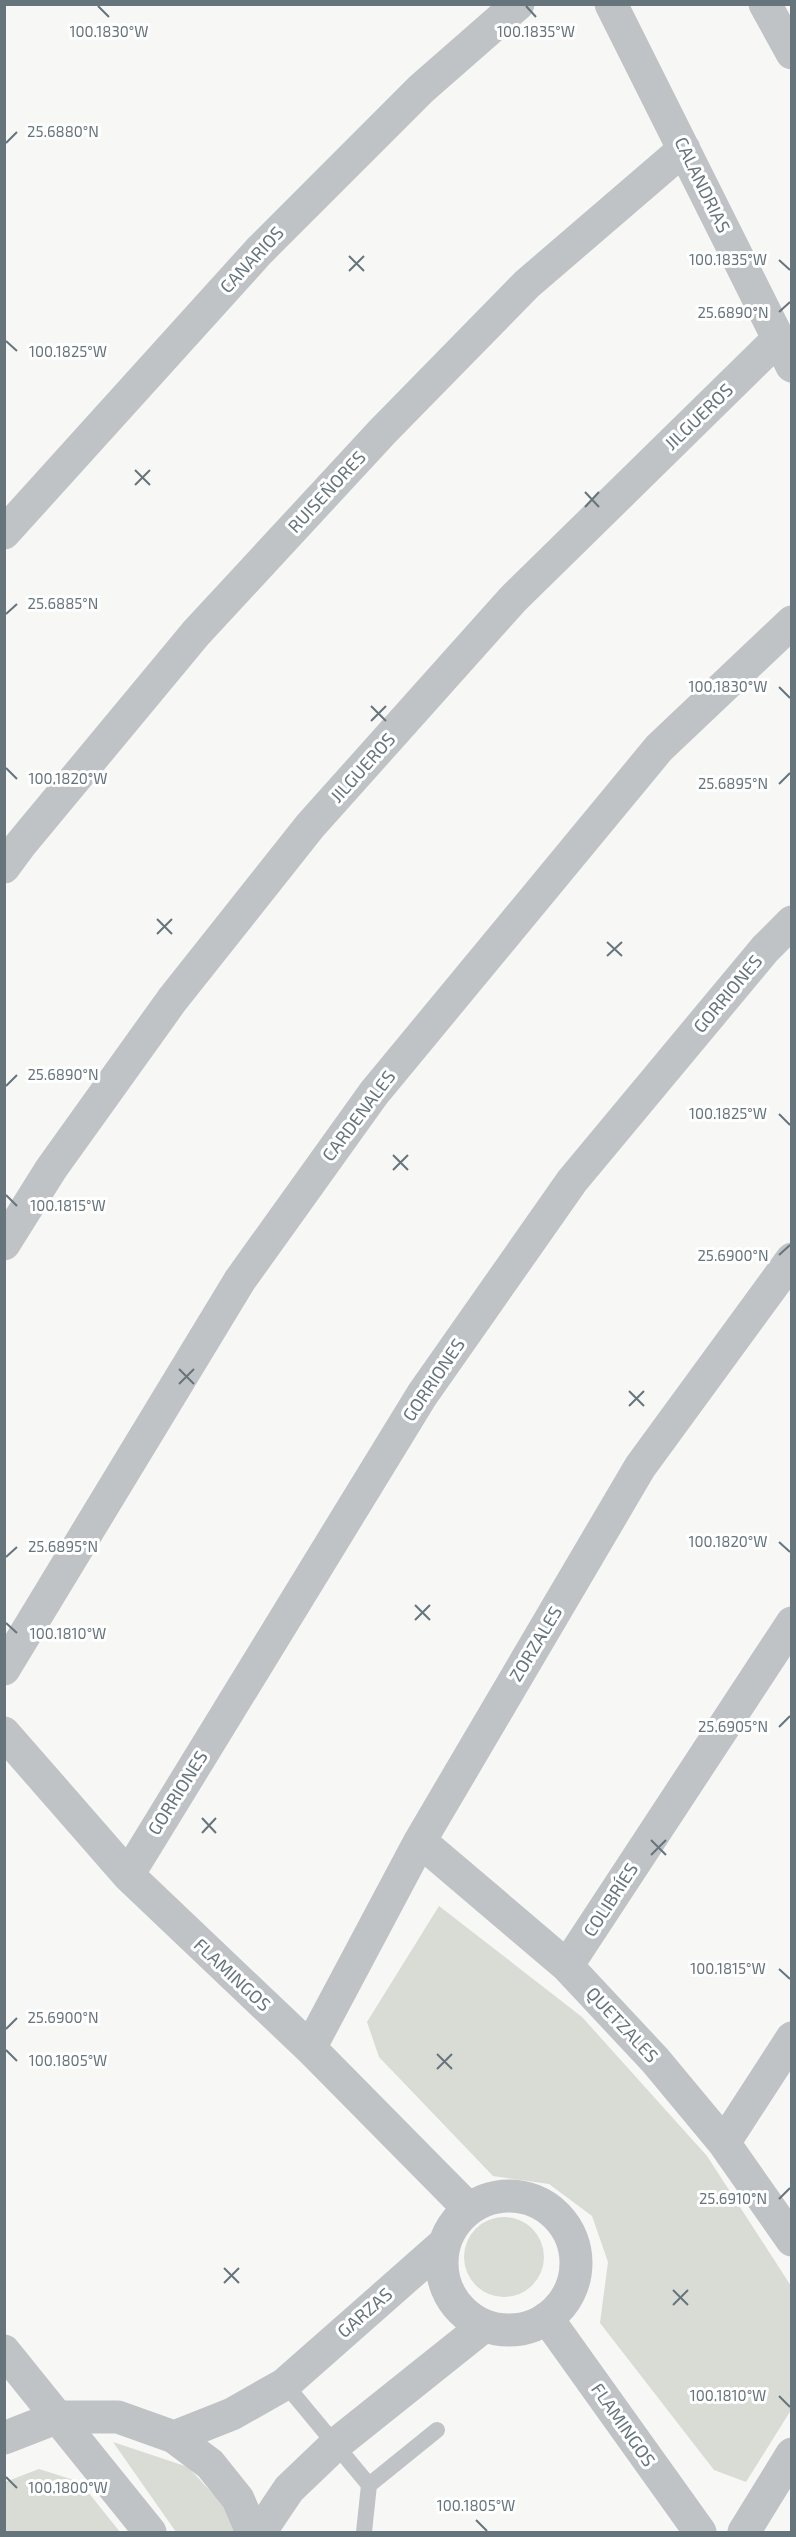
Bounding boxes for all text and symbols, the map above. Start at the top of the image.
text: 100.1830°W [70,22,148,40]
text: 100.1835°W [497,22,575,40]
text: 25.6880°N [27,122,99,140]
street label: CALANDRIAS [670,133,736,236]
street label: CANARIOS [215,221,288,297]
text: 100.1835°W [689,250,767,268]
text: 25.6890°N [697,303,769,321]
text: 100.1825°W [29,342,107,360]
street label: JILGUEROS [660,378,737,454]
street label: RUISEÑORES [283,446,370,537]
text: 25.6885°N [28,594,98,612]
text: 100.1830°W [689,677,767,695]
street label: JILGUEROS [325,728,399,807]
text: 100.1820°W [28,769,108,787]
text: 25.6895°N [698,774,768,792]
street label: GORRIONES [688,950,766,1037]
text: 25.6890°N [27,1065,99,1083]
street label: CARDENALES [317,1066,399,1165]
text: 100.1825°W [689,1104,767,1122]
text: 100.1815°W [30,1196,106,1214]
text: 25.6900°N [697,1246,769,1264]
street label: GORRIONES [397,1334,469,1425]
text: 100.1820°W [688,1532,768,1550]
text: 25.6895°N [28,1537,98,1555]
street label: ZORZALES [504,1602,566,1685]
text: 100.1810°W [30,1624,106,1642]
text: 25.6905°N [698,1717,768,1735]
street label: GORRIONES [143,1746,212,1839]
street label: COLIBRÍES [578,1859,642,1940]
street label: FLAMINGOS [190,1933,276,2015]
text: 100.1815°W [690,1959,766,1977]
street label: QUETZALES [582,1982,663,2067]
text: 25.6900°N [27,2008,99,2026]
text: 100.1805°W [29,2051,107,2069]
text: 25.6910°N [699,2189,767,2207]
street label: GARZAS [333,2283,396,2342]
street label: FLAMINGOS [587,2378,661,2470]
text: 100.1810°W [690,2386,766,2404]
text: 100.1800°W [28,2478,108,2496]
text: 100.1805°W [437,2496,515,2514]

